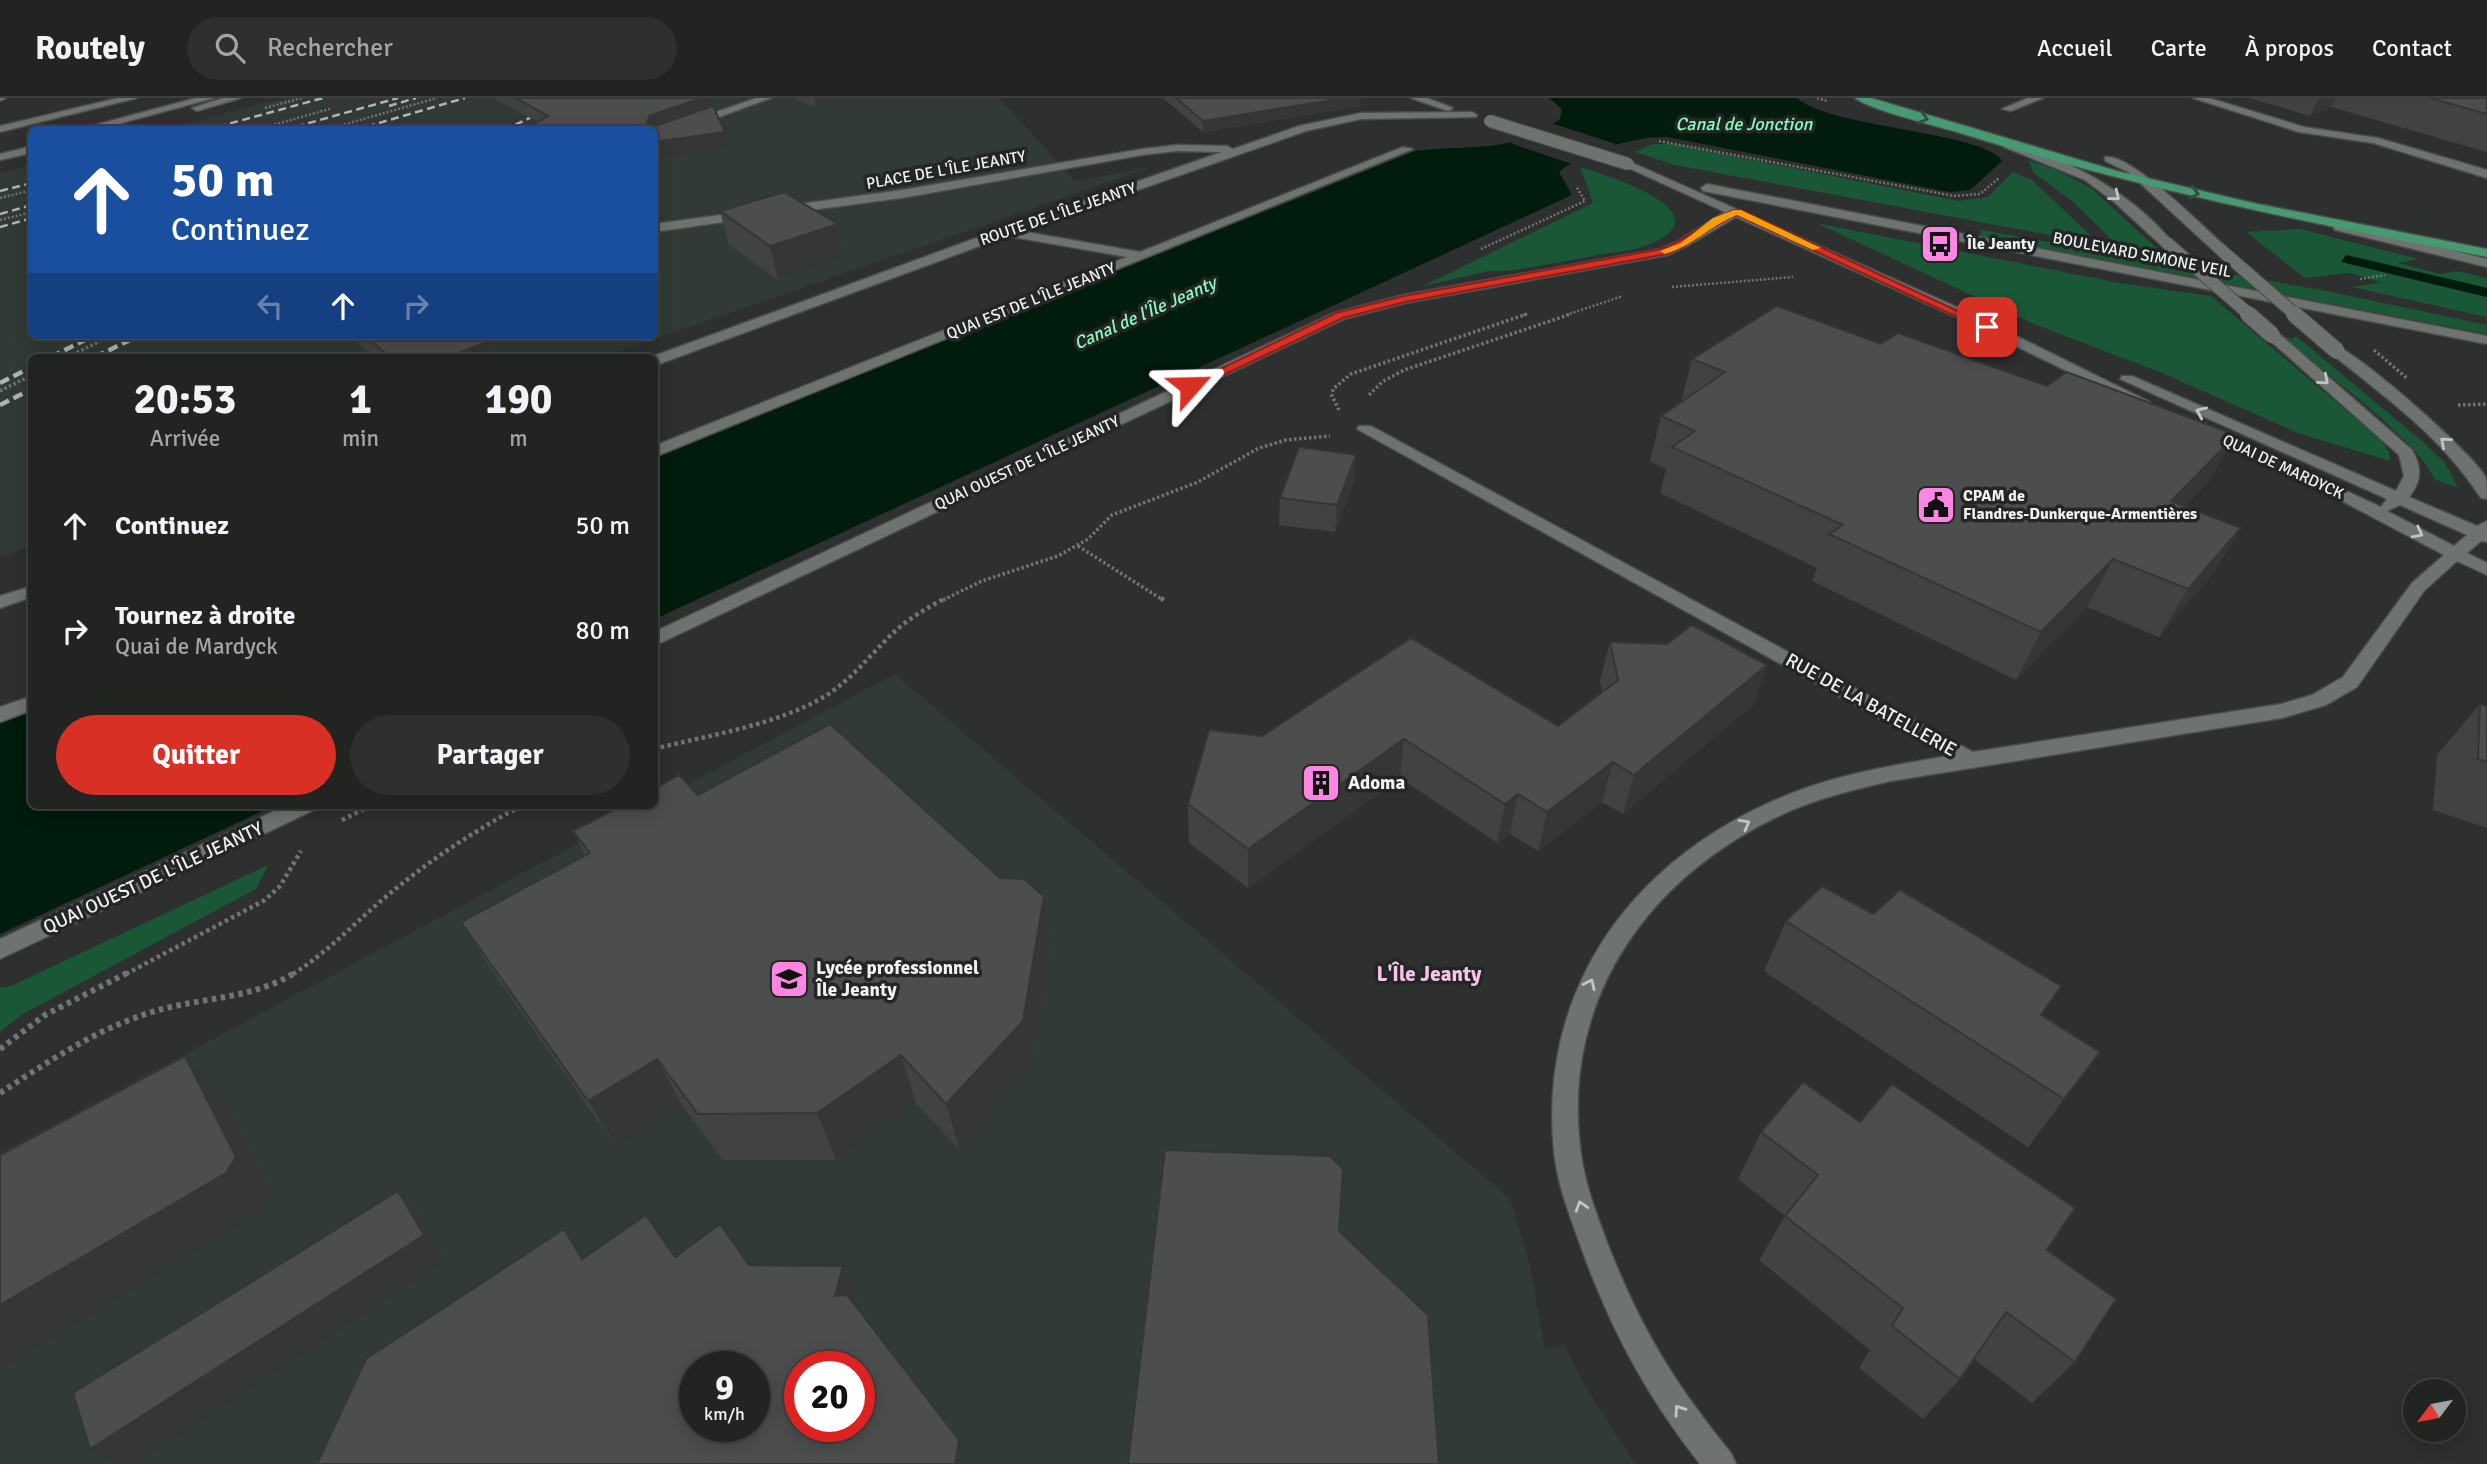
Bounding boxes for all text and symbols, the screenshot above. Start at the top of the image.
search box [187,17,677,80]
text: Routely [35,28,145,69]
icon: search [211,29,249,67]
text: Rechercher [267,32,393,64]
text: Accueil [2037,33,2113,63]
text: Carte [2151,33,2207,63]
text: À propos [2245,33,2334,63]
text: Contact [2372,33,2452,63]
one-way arrow [1917,109,1929,124]
water label: Canal de Jonction [1676,113,1814,135]
street label: PLACE DE L'ÎLE JEANTY [865,146,1027,194]
text: 50 m [171,150,274,210]
icon: ahead [56,154,147,245]
street label: ROUTE DE L'ÎLE JEANTY [977,178,1139,250]
one-way arrow [2188,185,2200,199]
one-way arrow [2107,188,2119,201]
text: Continuez [171,210,310,249]
bus stop icon: Île Jeanty [1919,223,1961,265]
street label: BOULEVARD SIMONE VEIL [2051,228,2233,282]
place label: Île Jeanty [1966,234,2035,254]
street label: QUAI EST DE L'ÎLE JEANTY [944,258,1118,344]
water label: Canal de l'Île Jeanty [1071,271,1222,354]
icon: left [251,287,289,325]
icon: ahead [324,287,362,325]
icon: right [397,287,435,325]
pin [1957,297,2017,357]
icon: arrive [1968,308,2006,346]
position arrow [1153,349,1227,423]
one-way arrow [2316,372,2329,384]
text: 20:53 [133,374,237,425]
text: 1 [349,374,372,425]
text: 190 [484,374,553,425]
one-way arrow [2195,406,2208,420]
street label: QUAI OUEST DE L'ÎLE JEANTY [931,411,1123,515]
text: Arrivée [150,424,220,453]
text: min [342,424,379,453]
text: m [509,424,528,453]
street label: QUAI DE MARDYCK [2219,430,2347,504]
one-way arrow [2440,438,2453,450]
public building icon: CPAM de Flandres-Dunkerque-Armentières [1915,484,1957,526]
place label: CPAM de Flandres-Dunkerque-Armentières [1963,486,2197,524]
icon: ahead [56,507,94,545]
text: Continuez [115,510,229,542]
text: 50 m [575,510,630,542]
one-way arrow [2411,525,2423,538]
text: Tournez à droite [115,600,295,632]
icon: right [56,612,94,650]
text: 80 m [575,615,630,647]
text: Quai de Mardyck [115,632,278,661]
street label: RUE DE LA BATELLERIE [1781,648,1961,762]
button: Quitter [56,715,336,795]
button: Partager [350,715,630,795]
building icon: Adoma [1300,762,1342,804]
place label: Adoma [1348,771,1405,795]
street label: QUAI OUEST DE L'ÎLE JEANTY [39,816,267,939]
one-way arrow [1738,819,1751,832]
place label: Lycée professionnel Île Jeanty [815,956,979,1002]
school or university icon: Lycée professionnel Île Jeanty [768,958,810,1000]
district label: L'Île Jeanty [1377,961,1482,987]
one-way arrow [1582,979,1596,991]
one-way arrow [1574,1200,1589,1212]
speed limit sign: 20 [784,1351,875,1442]
text: 9 [715,1366,734,1409]
north arrow [2403,1379,2466,1442]
map controls [2403,1379,2466,1442]
text: km/h [704,1403,745,1425]
one-way arrow [1675,1405,1687,1418]

